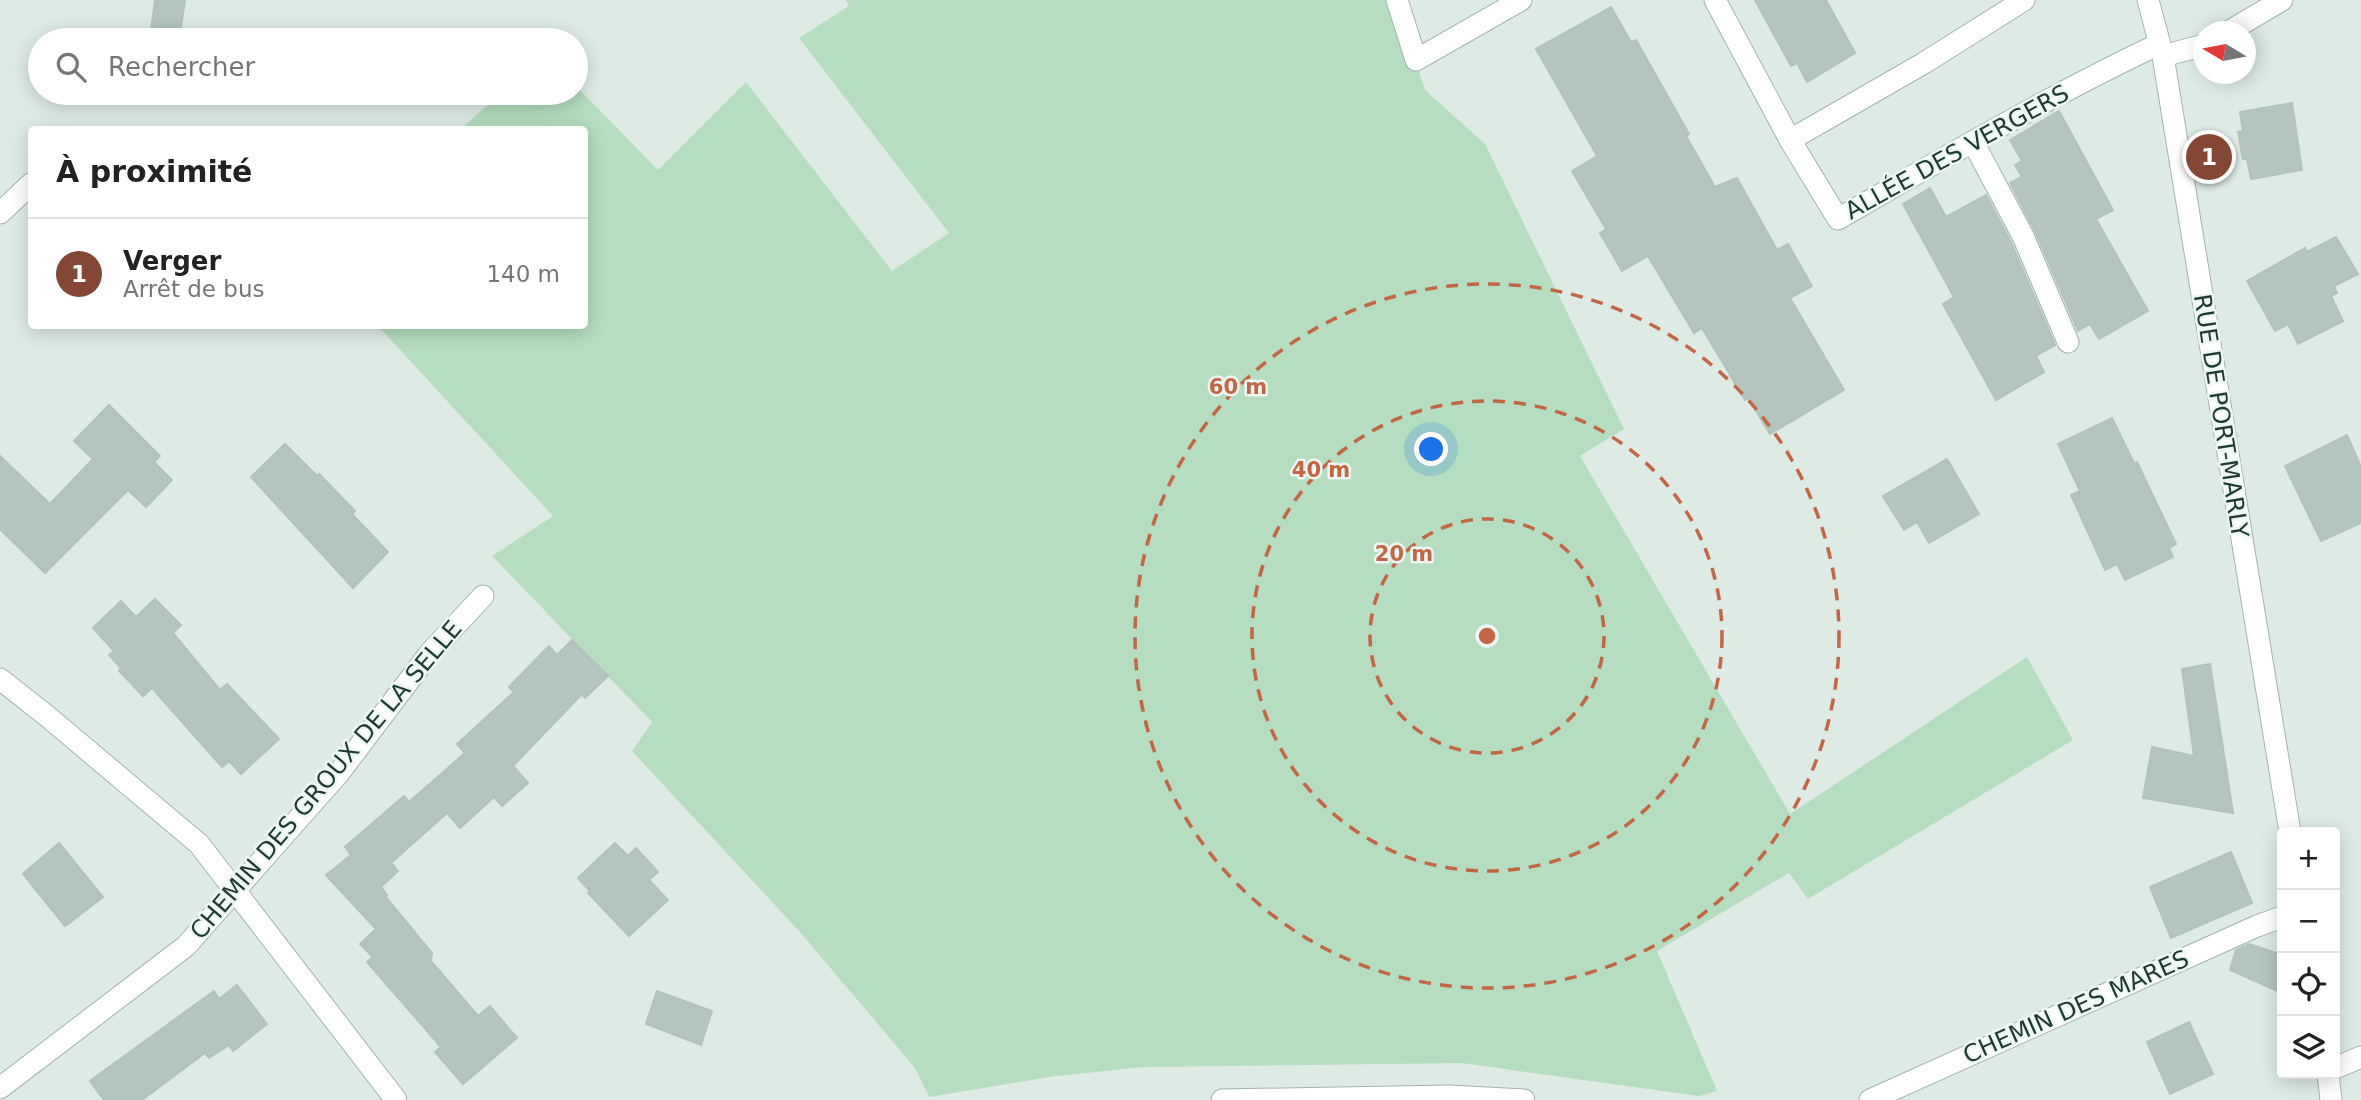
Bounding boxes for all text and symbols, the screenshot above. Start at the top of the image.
north arrow [2193,21,2256,84]
search box [28,28,588,105]
icon: search [52,48,90,86]
text: Rechercher [108,52,255,82]
street label: ALLÉE DES VERGERS [1840,78,2074,225]
pin: 1 [2186,131,2232,183]
text: À proximité [56,154,252,189]
text: Verger [123,246,221,276]
text: 1 [71,261,87,287]
text: 140 m [486,261,560,287]
text: Arrêt de bus [123,276,264,302]
street label: RUE DE PORT-MARLY [2188,292,2254,540]
text: 60 m [1209,375,1267,399]
your location [1414,432,1448,466]
text: 40 m [1292,458,1350,482]
text: 20 m [1375,542,1433,566]
street label: CHEMIN DES GROUX DE LA SELLE [184,615,468,945]
centre of rings [1475,624,1499,648]
map controls [2277,827,2340,1079]
button: + [2277,827,2340,890]
button: − [2277,890,2340,953]
street label: CHEMIN DES MARES [1959,945,2193,1069]
button: locate [2277,953,2340,1016]
button: layers [2277,1016,2340,1079]

